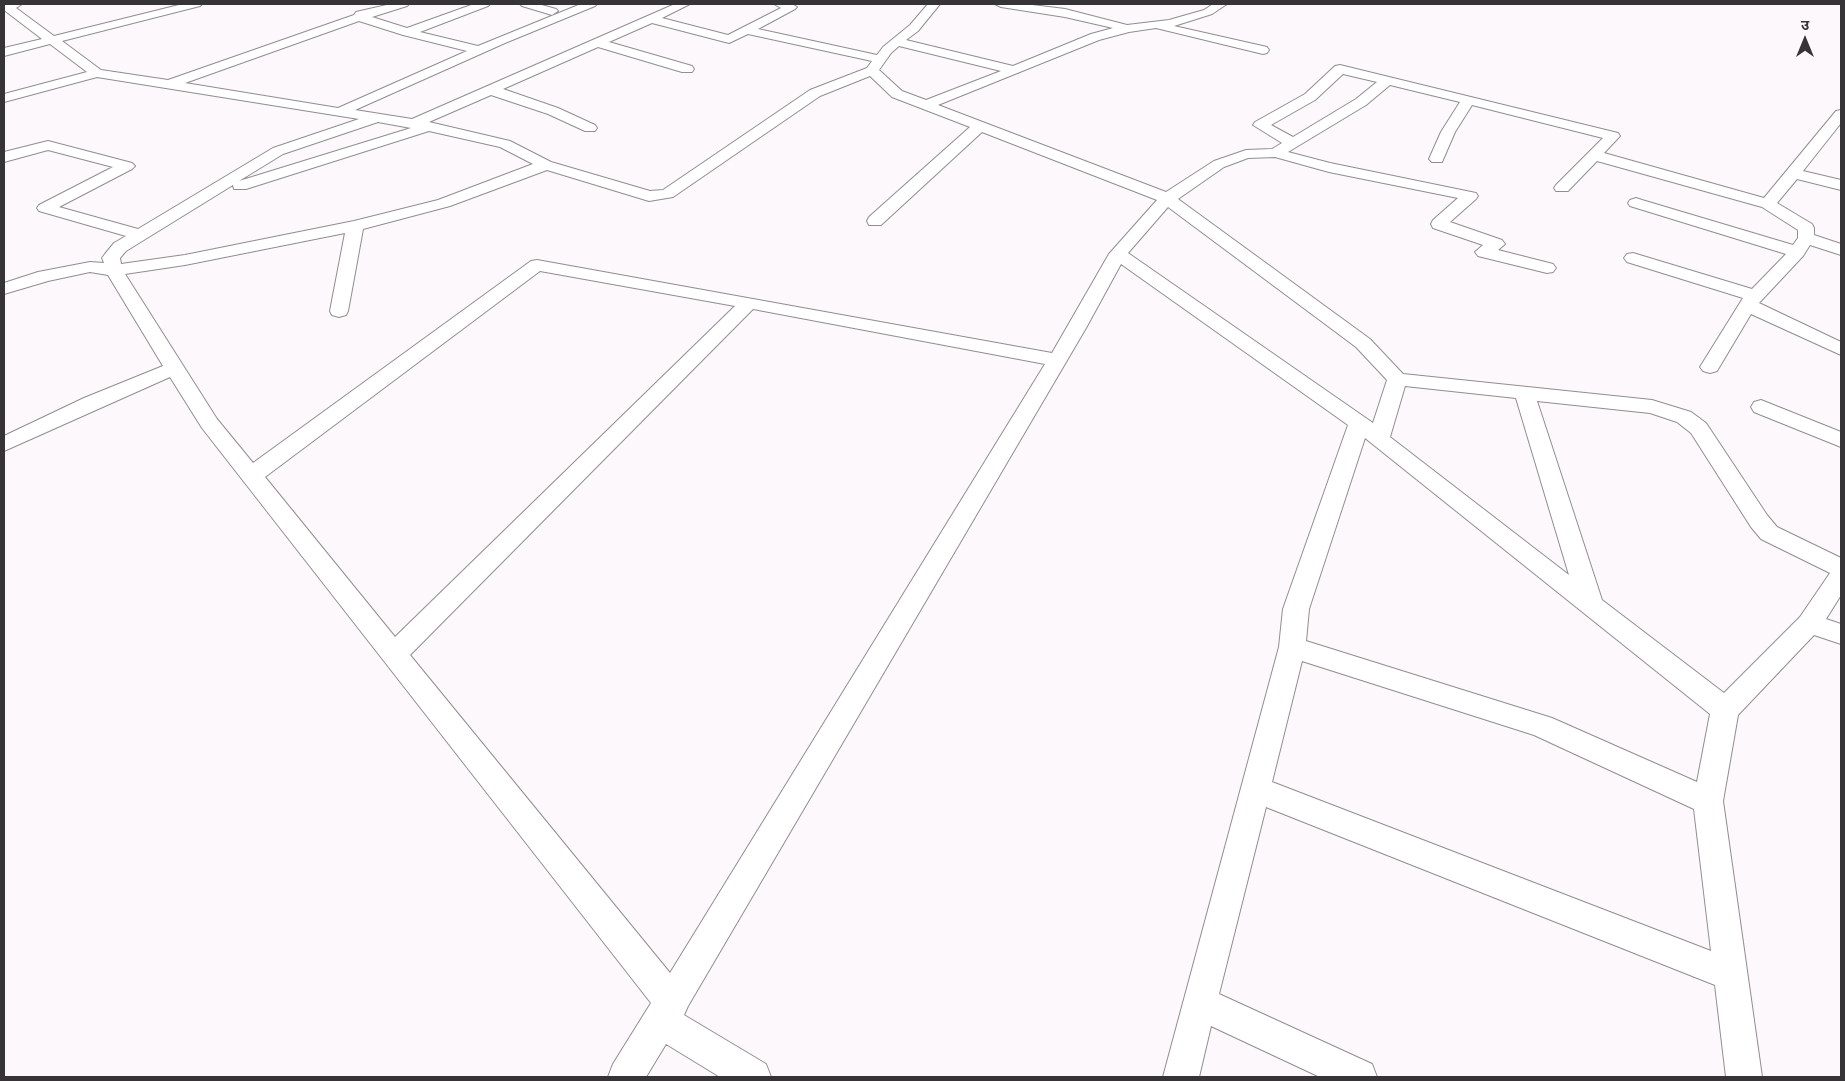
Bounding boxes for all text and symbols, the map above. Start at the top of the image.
north arrow [1780,15,1830,65]
text: उ [1801,15,1809,34]

